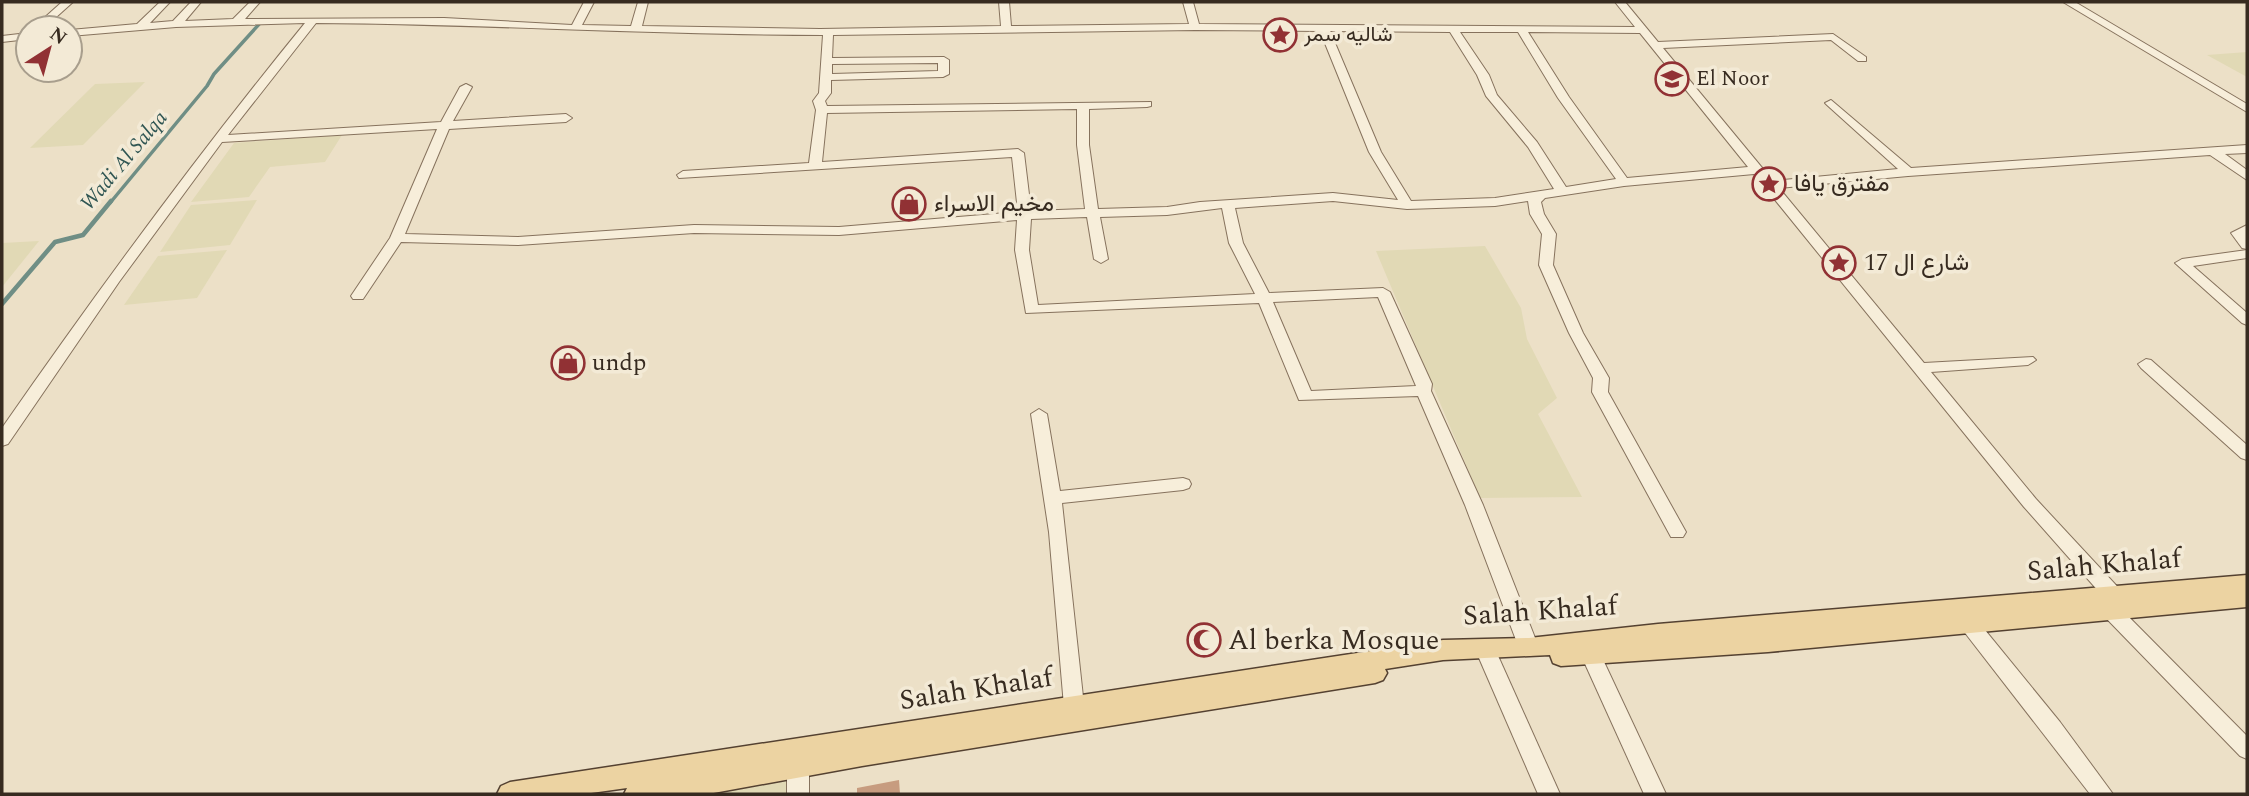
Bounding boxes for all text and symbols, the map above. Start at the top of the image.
north arrow [14,14,84,84]
place icon: شاليه سمر [1261,16,1299,54]
place label: شاليه سمر [1303,19,1393,51]
text: N [43,20,73,53]
school or university icon: El Noor [1653,60,1691,98]
place label: El Noor [1696,63,1769,95]
water label: Wadi Al Salqa [72,103,176,218]
place icon: مفترق يافا [1750,165,1788,203]
place label: مفترق يافا [1794,166,1890,202]
shop icon: مخيم الاسراء [890,185,928,223]
place label: مخيم الاسراء [934,186,1054,222]
place icon: شارع ال 17 [1820,244,1858,282]
place label: شارع ال 17 [1864,245,1969,281]
shop icon: undp [549,344,587,382]
place label: undp [592,345,646,381]
street label: Salah Khalaf [2025,537,2185,593]
street label: Salah Khalaf [1461,584,1621,638]
place label: Al berka Mosque [1228,619,1439,662]
mosque icon: Al berka Mosque [1185,621,1223,659]
street label: Salah Khalaf [896,655,1058,722]

